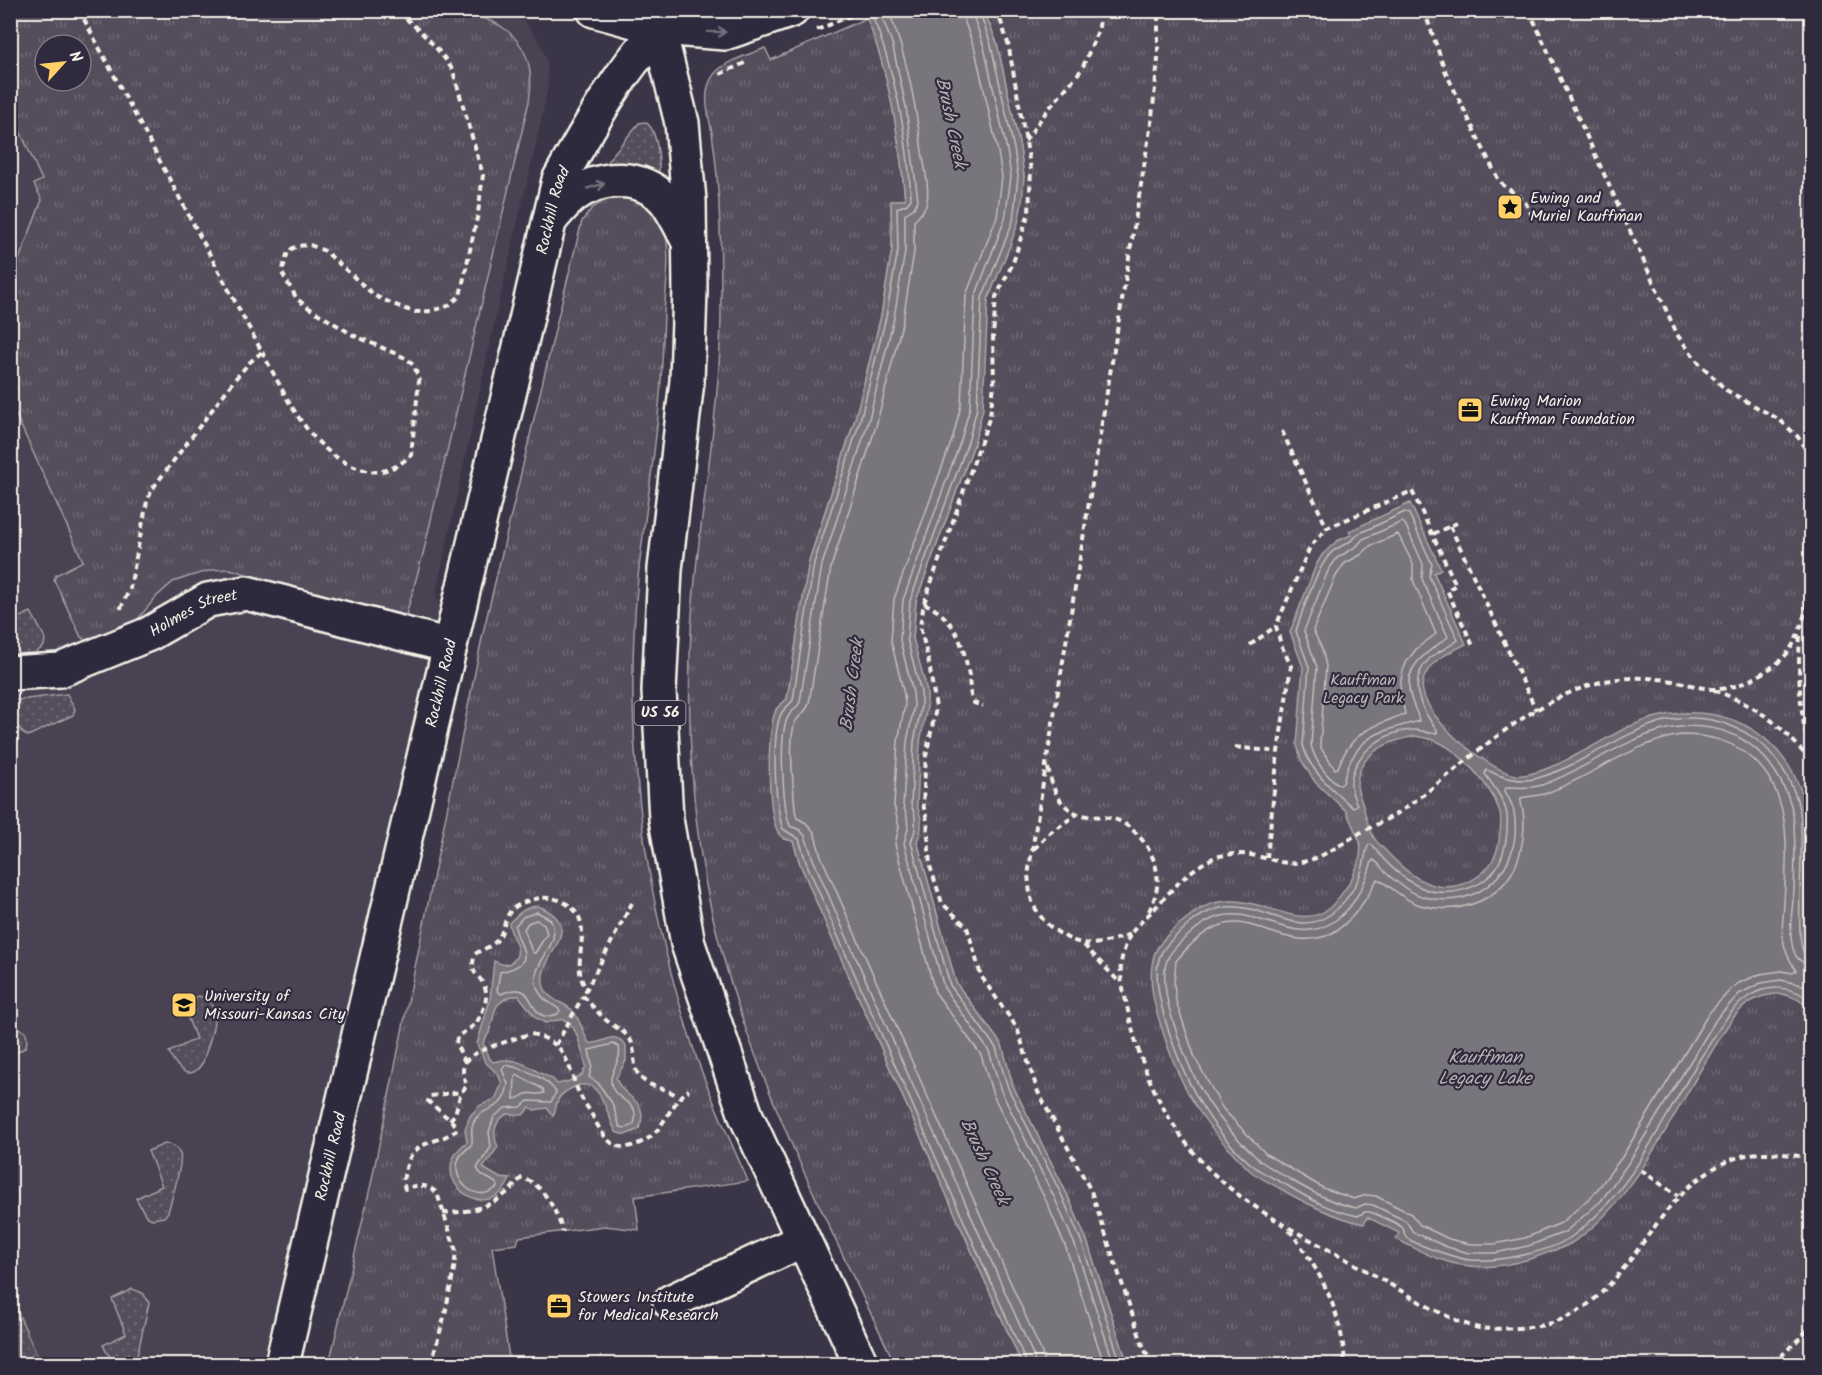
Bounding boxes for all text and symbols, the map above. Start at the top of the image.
one-way arrow [707,26,727,38]
north arrow [33,33,93,93]
text: N [62,47,88,67]
water label: Brush Creek [926,75,974,174]
street label: Rockhill Road [530,161,577,257]
one-way arrow [586,179,605,190]
place label: Ewing and Muriel Kauffman [1530,186,1642,229]
place icon: Ewing and Muriel Kauffman [1495,192,1525,222]
place label: Ewing Marion Kauffman Foundation [1490,389,1635,432]
office icon: Ewing Marion Kauffman Foundation [1455,395,1485,425]
street label: Holmes Street [145,582,240,644]
water label: Brush Creek [833,635,873,732]
street label: Rockhill Road [419,636,464,730]
park label: Kauffman Legacy Park [1322,668,1404,711]
road number: US 56 [634,701,686,725]
place label: University of Missouri-Kansas City [204,984,346,1027]
school or university icon: University of Missouri-Kansas City [169,990,199,1020]
water label: Kauffman Legacy Lake [1438,1044,1534,1094]
street label: Rockhill Road [308,1109,353,1203]
water label: Brush Creek [951,1114,1018,1212]
place label: Stowers Institute for Medical Research [578,1285,719,1328]
office icon: Stowers Institute for Medical Research [544,1291,574,1321]

